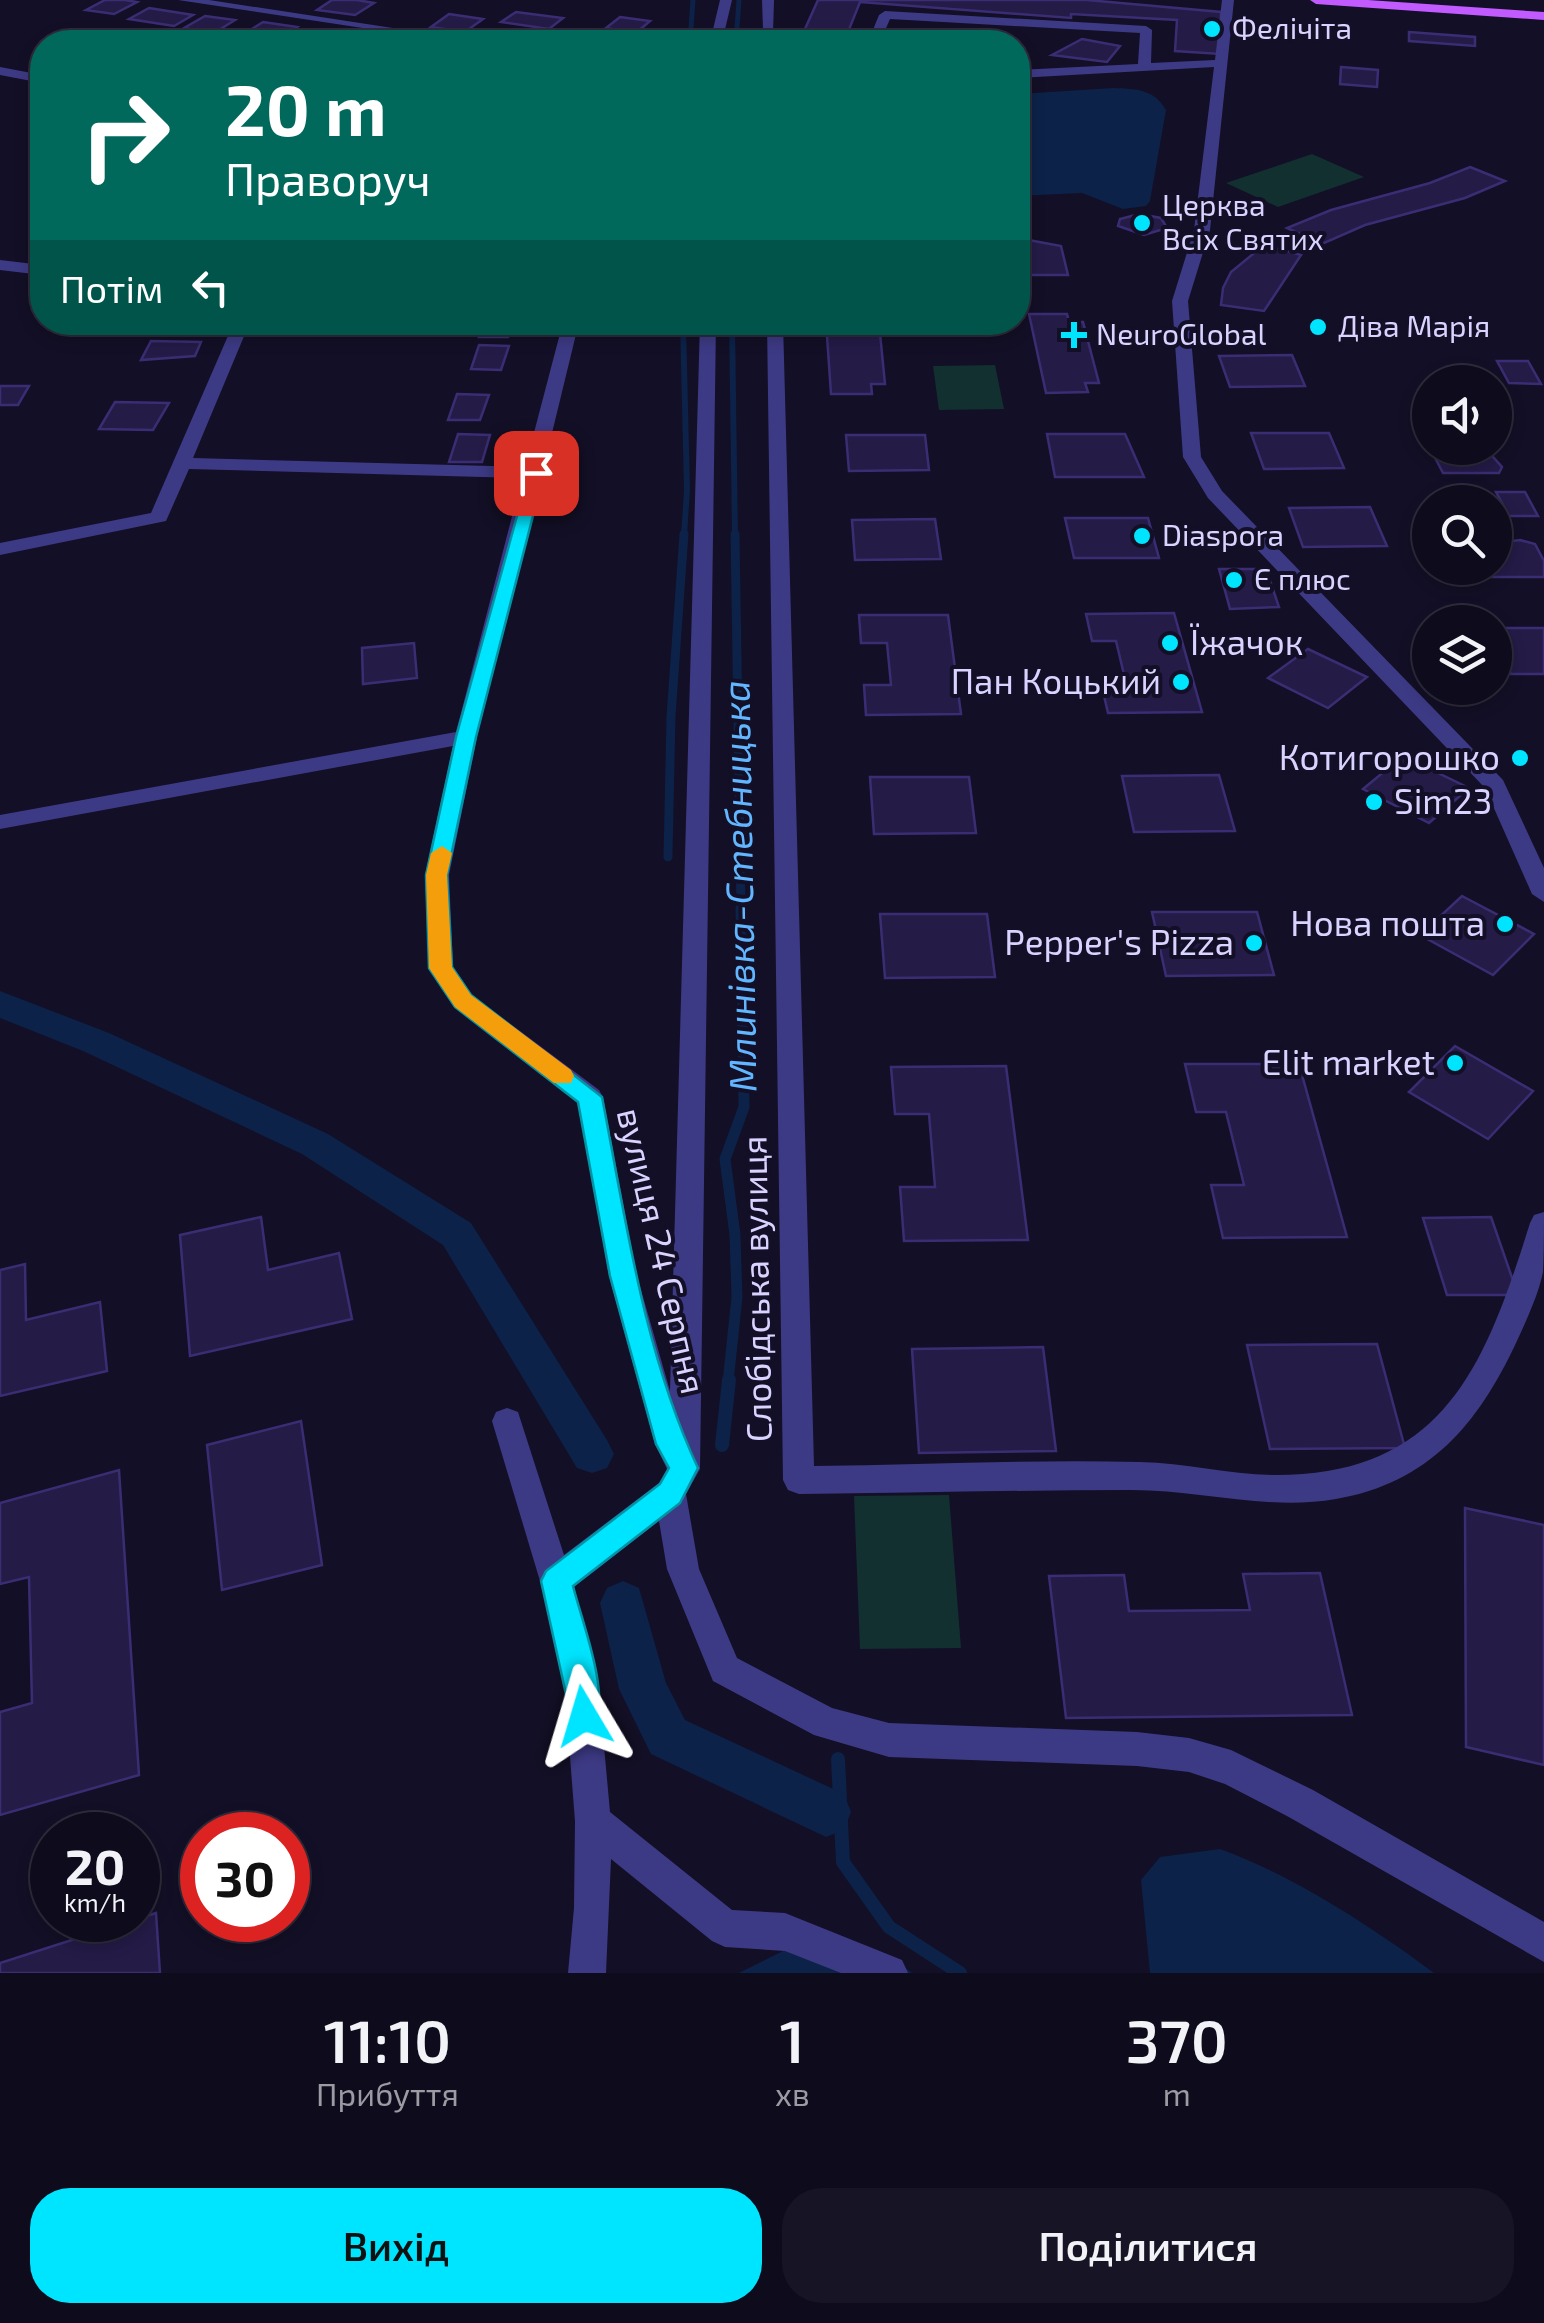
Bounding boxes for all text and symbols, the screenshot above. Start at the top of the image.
place label: Фелічіта [1232,9,1352,45]
marker: Фелічіта [1201,18,1223,40]
text: 20 m [225,66,387,150]
icon: right [60,70,190,200]
text: Праворуч [225,151,431,205]
place label: Церква Всіх Святих [1162,186,1324,256]
marker: Церква Всіх Святих [1131,212,1153,234]
icon: left [183,260,238,315]
text: Потім [60,265,163,311]
place label: Діва Марія [1338,307,1490,343]
place label: NeuroGlobal [1096,315,1266,351]
marker: Діва Марія [1307,316,1329,338]
marker: NeuroGlobal [1061,322,1087,348]
map controls [1412,365,1512,705]
button: sound [1412,365,1512,465]
pin [494,431,579,516]
icon: arrive [509,446,564,501]
button: search [1412,485,1512,585]
place label: Diaspora [1162,516,1284,552]
marker: Diaspora [1131,525,1153,547]
place label: Є плюс [1254,560,1351,596]
marker: Є плюс [1223,569,1245,591]
button: layers [1412,605,1512,705]
place label: Їжачок [1190,620,1303,662]
marker: Їжачок [1159,632,1181,654]
place label: Пан Коцький [951,659,1161,701]
marker: Пан Коцький [1170,671,1192,693]
water label: Млинівка-Стебницька [711,680,765,1092]
place label: Котигорошко [1279,735,1500,777]
marker: Котигорошко [1509,747,1531,769]
place label: Sim23 [1394,779,1492,821]
marker: Sim23 [1363,791,1385,813]
place label: Нова пошта [1290,901,1485,943]
marker: Нова пошта [1494,913,1516,935]
place label: Pepper's Pizza [1004,920,1234,962]
marker: Pepper's Pizza [1243,932,1265,954]
place label: Elit market [1262,1040,1435,1082]
marker: Elit market [1444,1052,1466,1074]
street label: вулиця 24 Серпня [609,1104,716,1398]
street label: Слобідська вулиця [731,1135,780,1443]
position arrow [532,1664,636,1768]
speed limit sign: 30 [180,1812,310,1942]
text: 20 [65,1835,125,1895]
text: km/h [64,1887,126,1917]
text: 11:10 [324,2003,451,2075]
text: 1 [780,2003,805,2075]
text: 370 [1126,2003,1228,2075]
text: Прибуття [316,2074,459,2112]
text: хв [775,2074,810,2112]
text: m [1163,2074,1191,2112]
button: Вихід [30,2188,762,2303]
button: Поділитися [782,2188,1514,2303]

